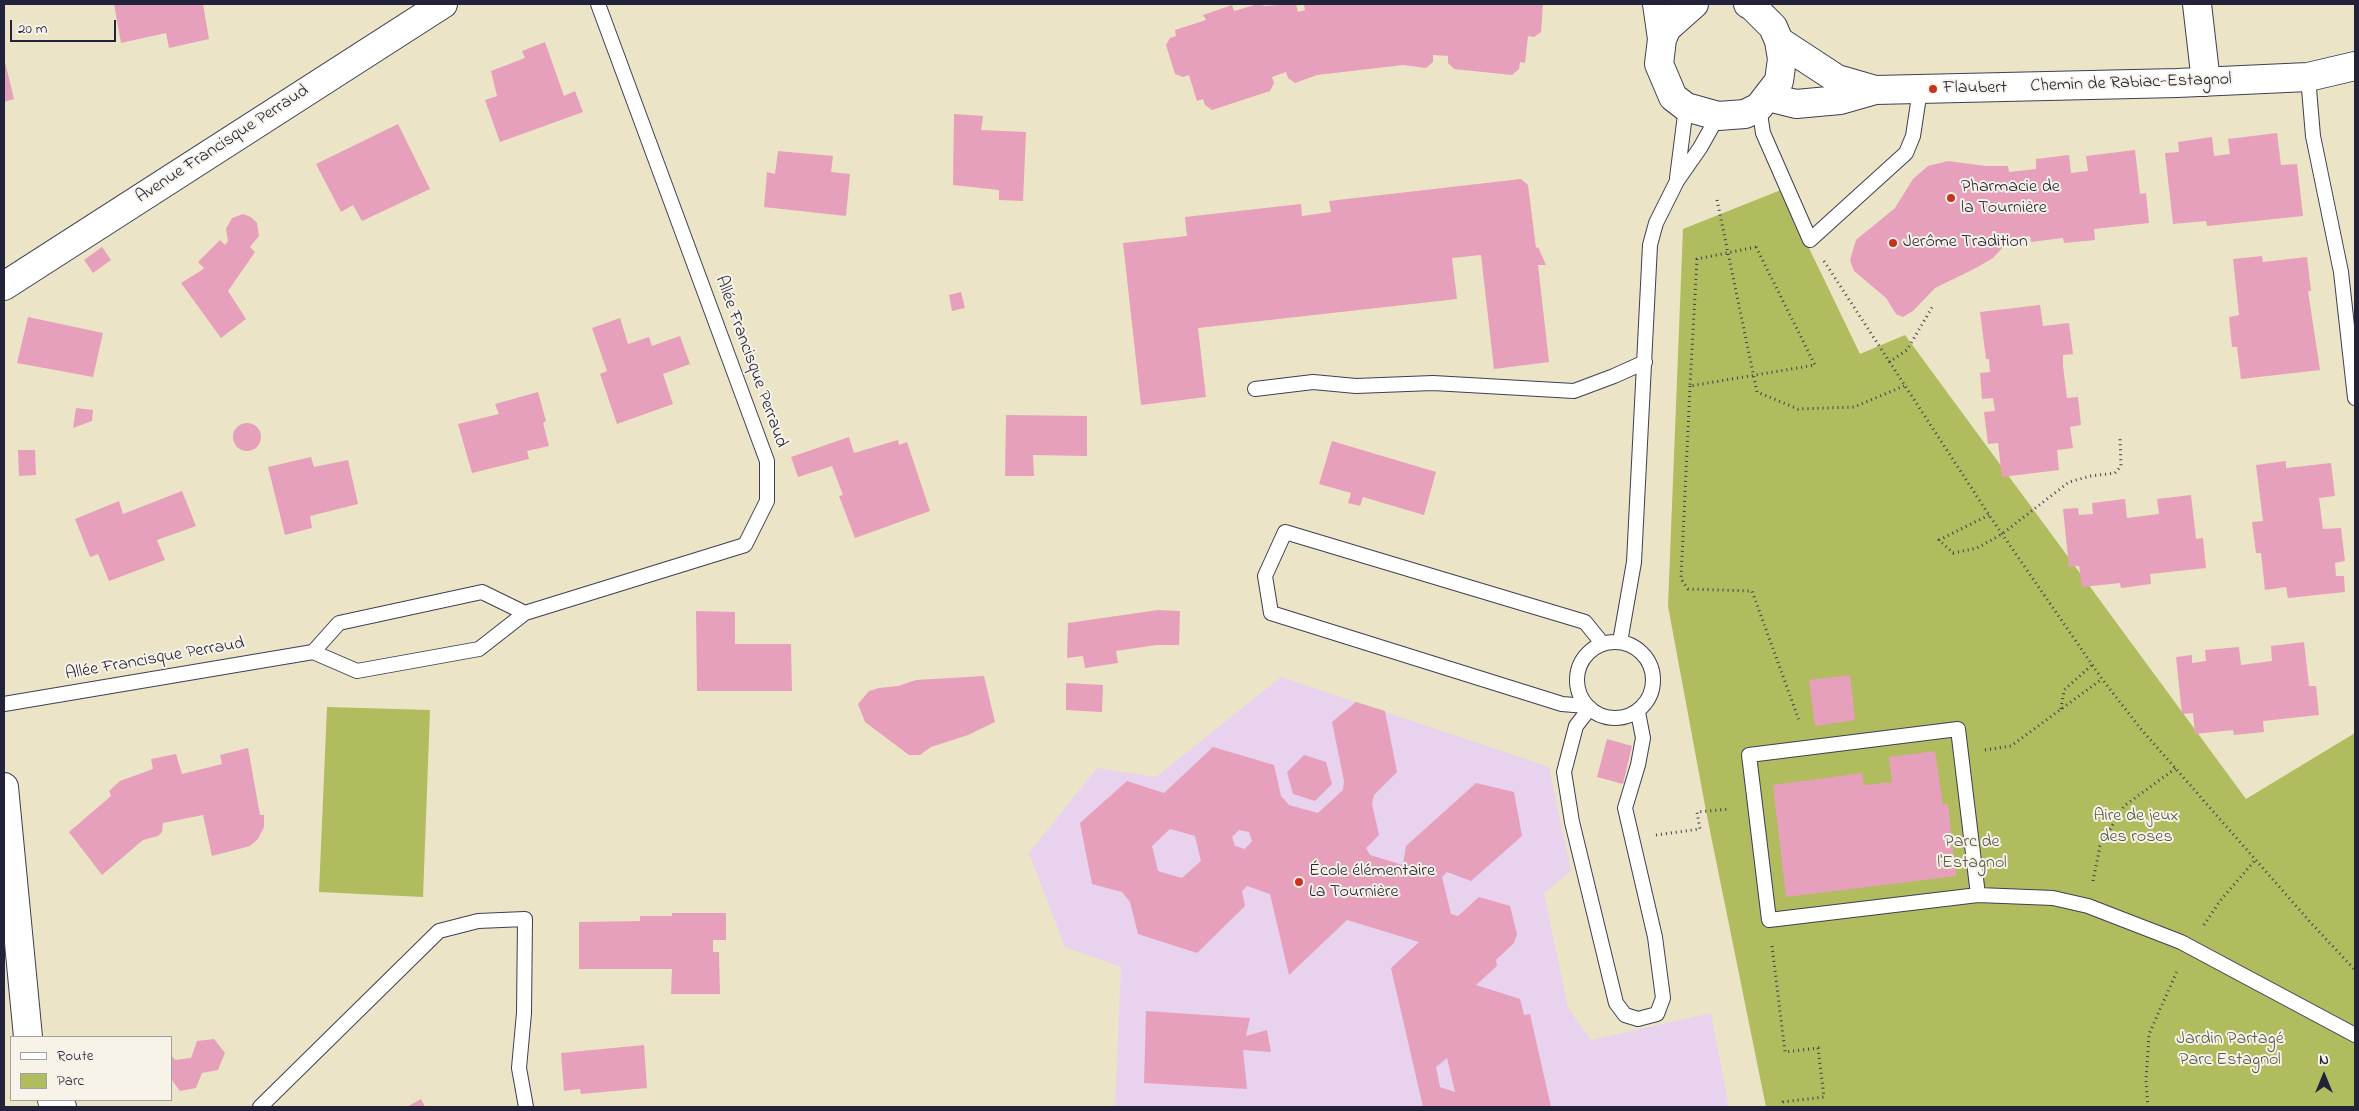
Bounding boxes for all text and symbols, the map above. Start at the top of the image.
scale bar [12,10,119,42]
text: 20 m [18,18,47,40]
street label: Chemin de Rabiac-Estagnol [2030,70,2232,98]
place label: Flaubert [1943,78,2007,100]
street label: Avenue Francisque Perraud [132,81,314,209]
marker: Flaubert [1927,83,1939,95]
place label: Pharmacie de la Tournière [1961,177,2060,220]
marker: Pharmacie de la Tournière [1945,192,1957,204]
place label: Jerôme Tradition [1903,232,2028,254]
marker: Jerôme Tradition [1887,237,1899,249]
street label: Allée Francisque Perraud [709,273,791,451]
street label: Allée Francisque Perraud [64,634,246,686]
park label: Aire de jeux des roses [2093,806,2179,849]
park label: Parc de l'Estagnol [1937,832,2007,874]
place label: École élémentaire La Tournière [1309,861,1435,904]
marker: École élémentaire La Tournière [1293,876,1305,888]
park label: Jardin Partagé Parc Estagnol [2176,1029,2284,1072]
legend [10,1036,172,1101]
text: Route [57,1045,93,1067]
text: N [2319,1050,2329,1071]
north arrow [2299,1051,2349,1101]
text: Parc [57,1070,84,1092]

